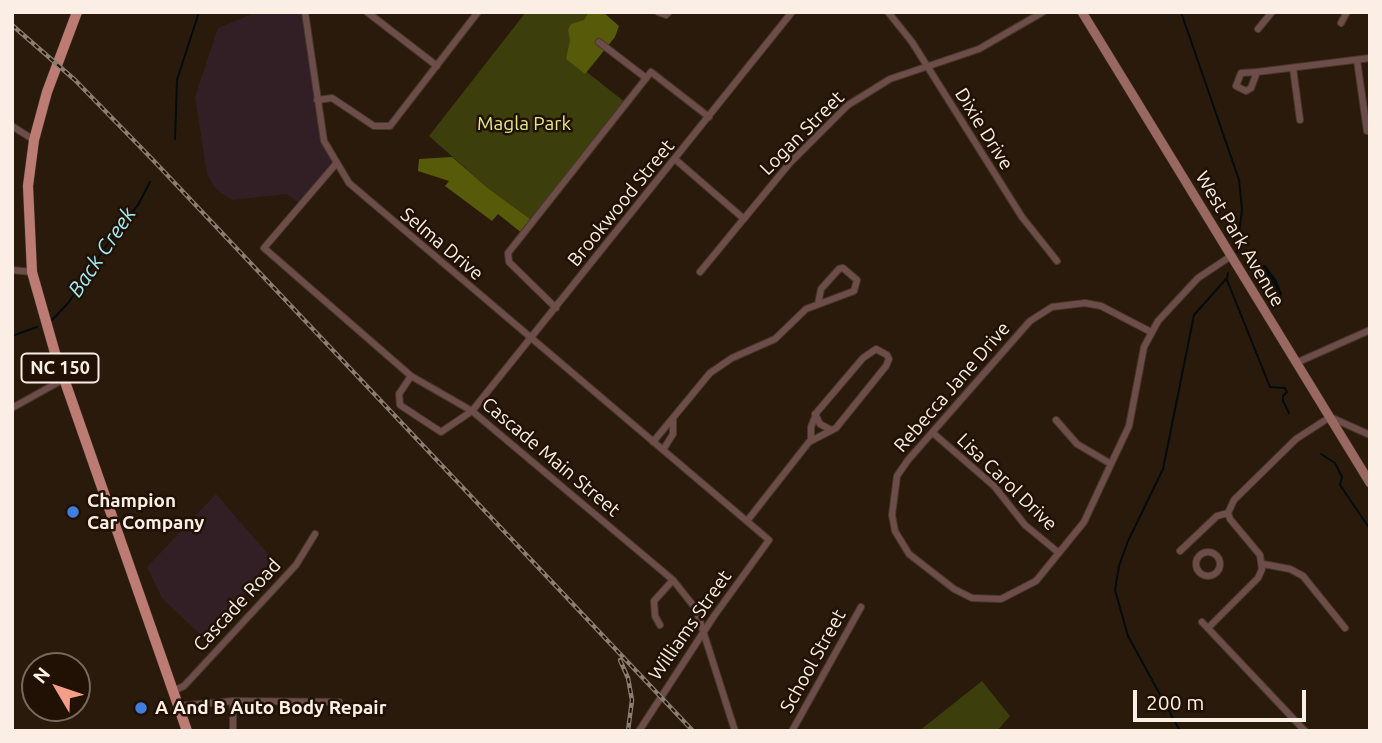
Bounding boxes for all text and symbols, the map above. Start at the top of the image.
street label: Dixie Drive [950,84,1018,174]
street label: Logan Street [755,86,849,180]
park label: Magla Park [477,113,571,135]
street label: Brookwood Street [563,135,679,271]
street label: West Park Avenue [1191,167,1289,311]
water label: Back Creek [63,202,141,302]
street label: Selma Drive [396,203,488,285]
street label: Rebecca Jane Drive [889,317,1015,457]
road number: NC 150 [22,354,98,382]
street label: Cascade Main Street [477,393,625,521]
street label: Lisa Carol Drive [952,428,1062,536]
place label: Champion Car Company [87,490,204,534]
marker: Champion Car Company [65,504,81,520]
street label: Cascade Road [188,554,286,656]
street label: Williams Street [644,566,736,684]
street label: School Street [775,606,851,716]
north arrow [21,652,91,722]
text: N [28,663,54,687]
scale bar [1137,676,1310,720]
text: 200 m [1146,690,1204,714]
place label: A And B Auto Body Repair [155,697,386,719]
marker: A And B Auto Body Repair [133,700,149,716]

